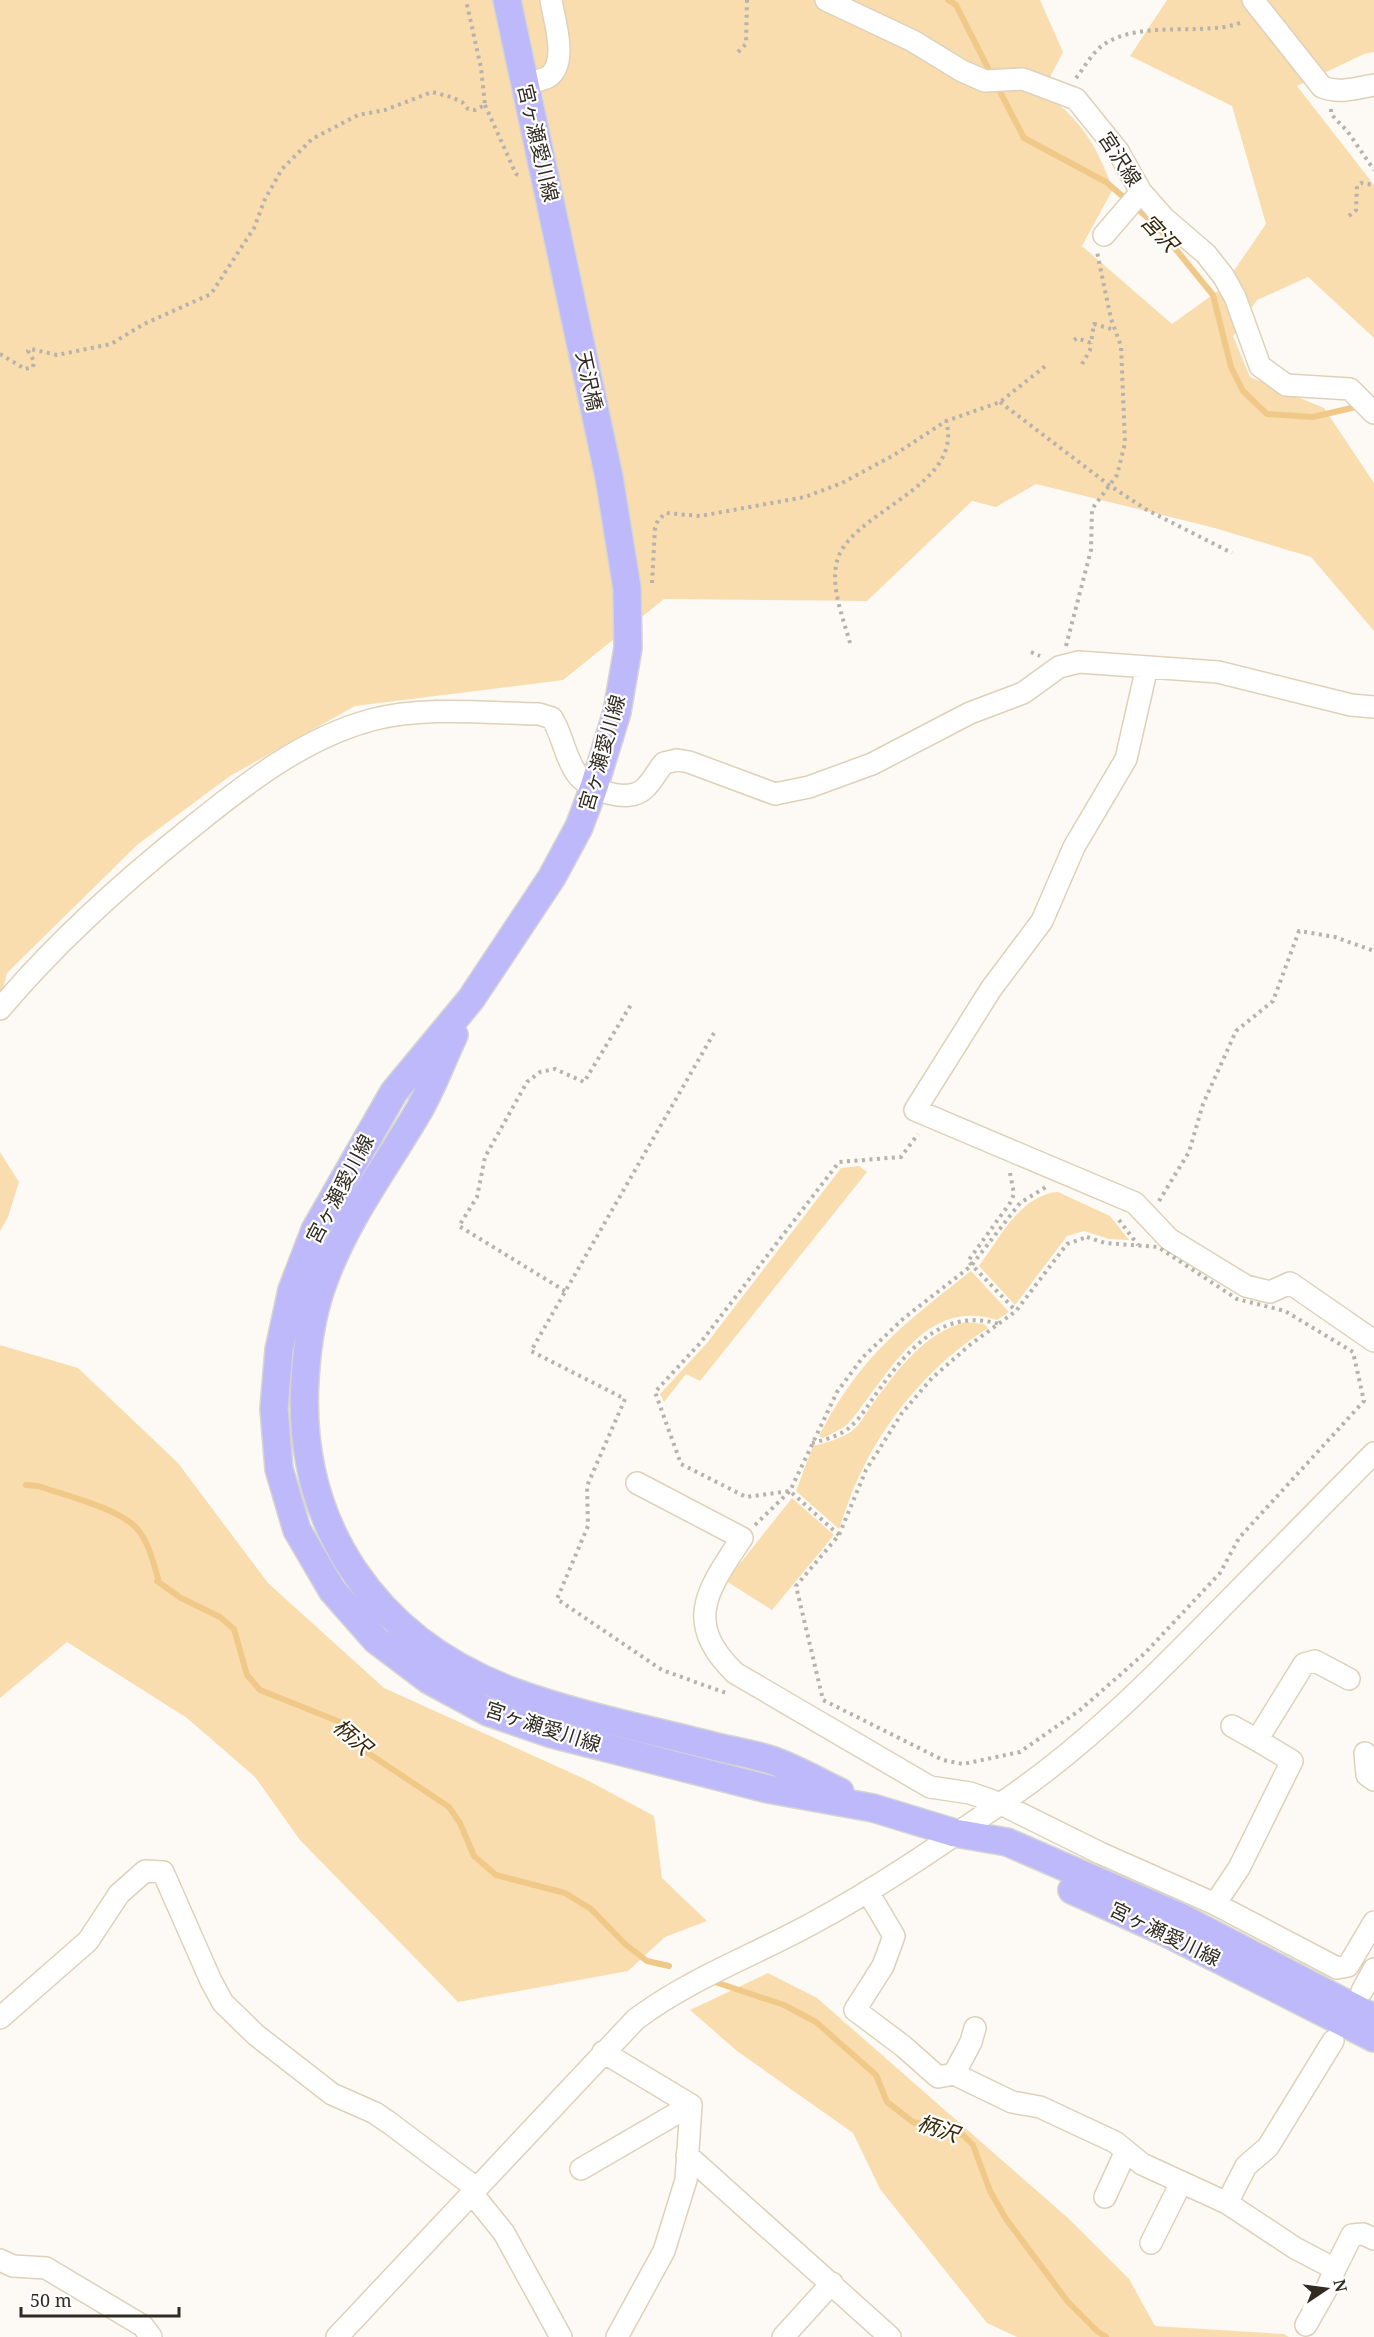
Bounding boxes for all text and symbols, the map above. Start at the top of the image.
street label: 宮ヶ瀬愛川線 [512,81,565,204]
street label: 宮沢線 [1093,126,1148,191]
water label: 宮沢 [1135,207,1186,259]
street label: 天沢橋 [570,349,609,413]
street label: 宮ヶ瀬愛川線 [572,691,631,814]
street label: 宮ヶ瀬愛川線 [299,1129,380,1248]
street label: 宮ヶ瀬愛川線 [482,1695,604,1758]
water label: 柄沢 [328,1712,380,1763]
street label: 宮ヶ瀬愛川線 [1105,1895,1225,1972]
water label: 柄沢 [914,2108,966,2149]
north arrow [1296,2259,1356,2319]
text: N [1328,2277,1353,2295]
scale bar [21,2280,178,2318]
text: 50 m [30,2288,72,2312]

